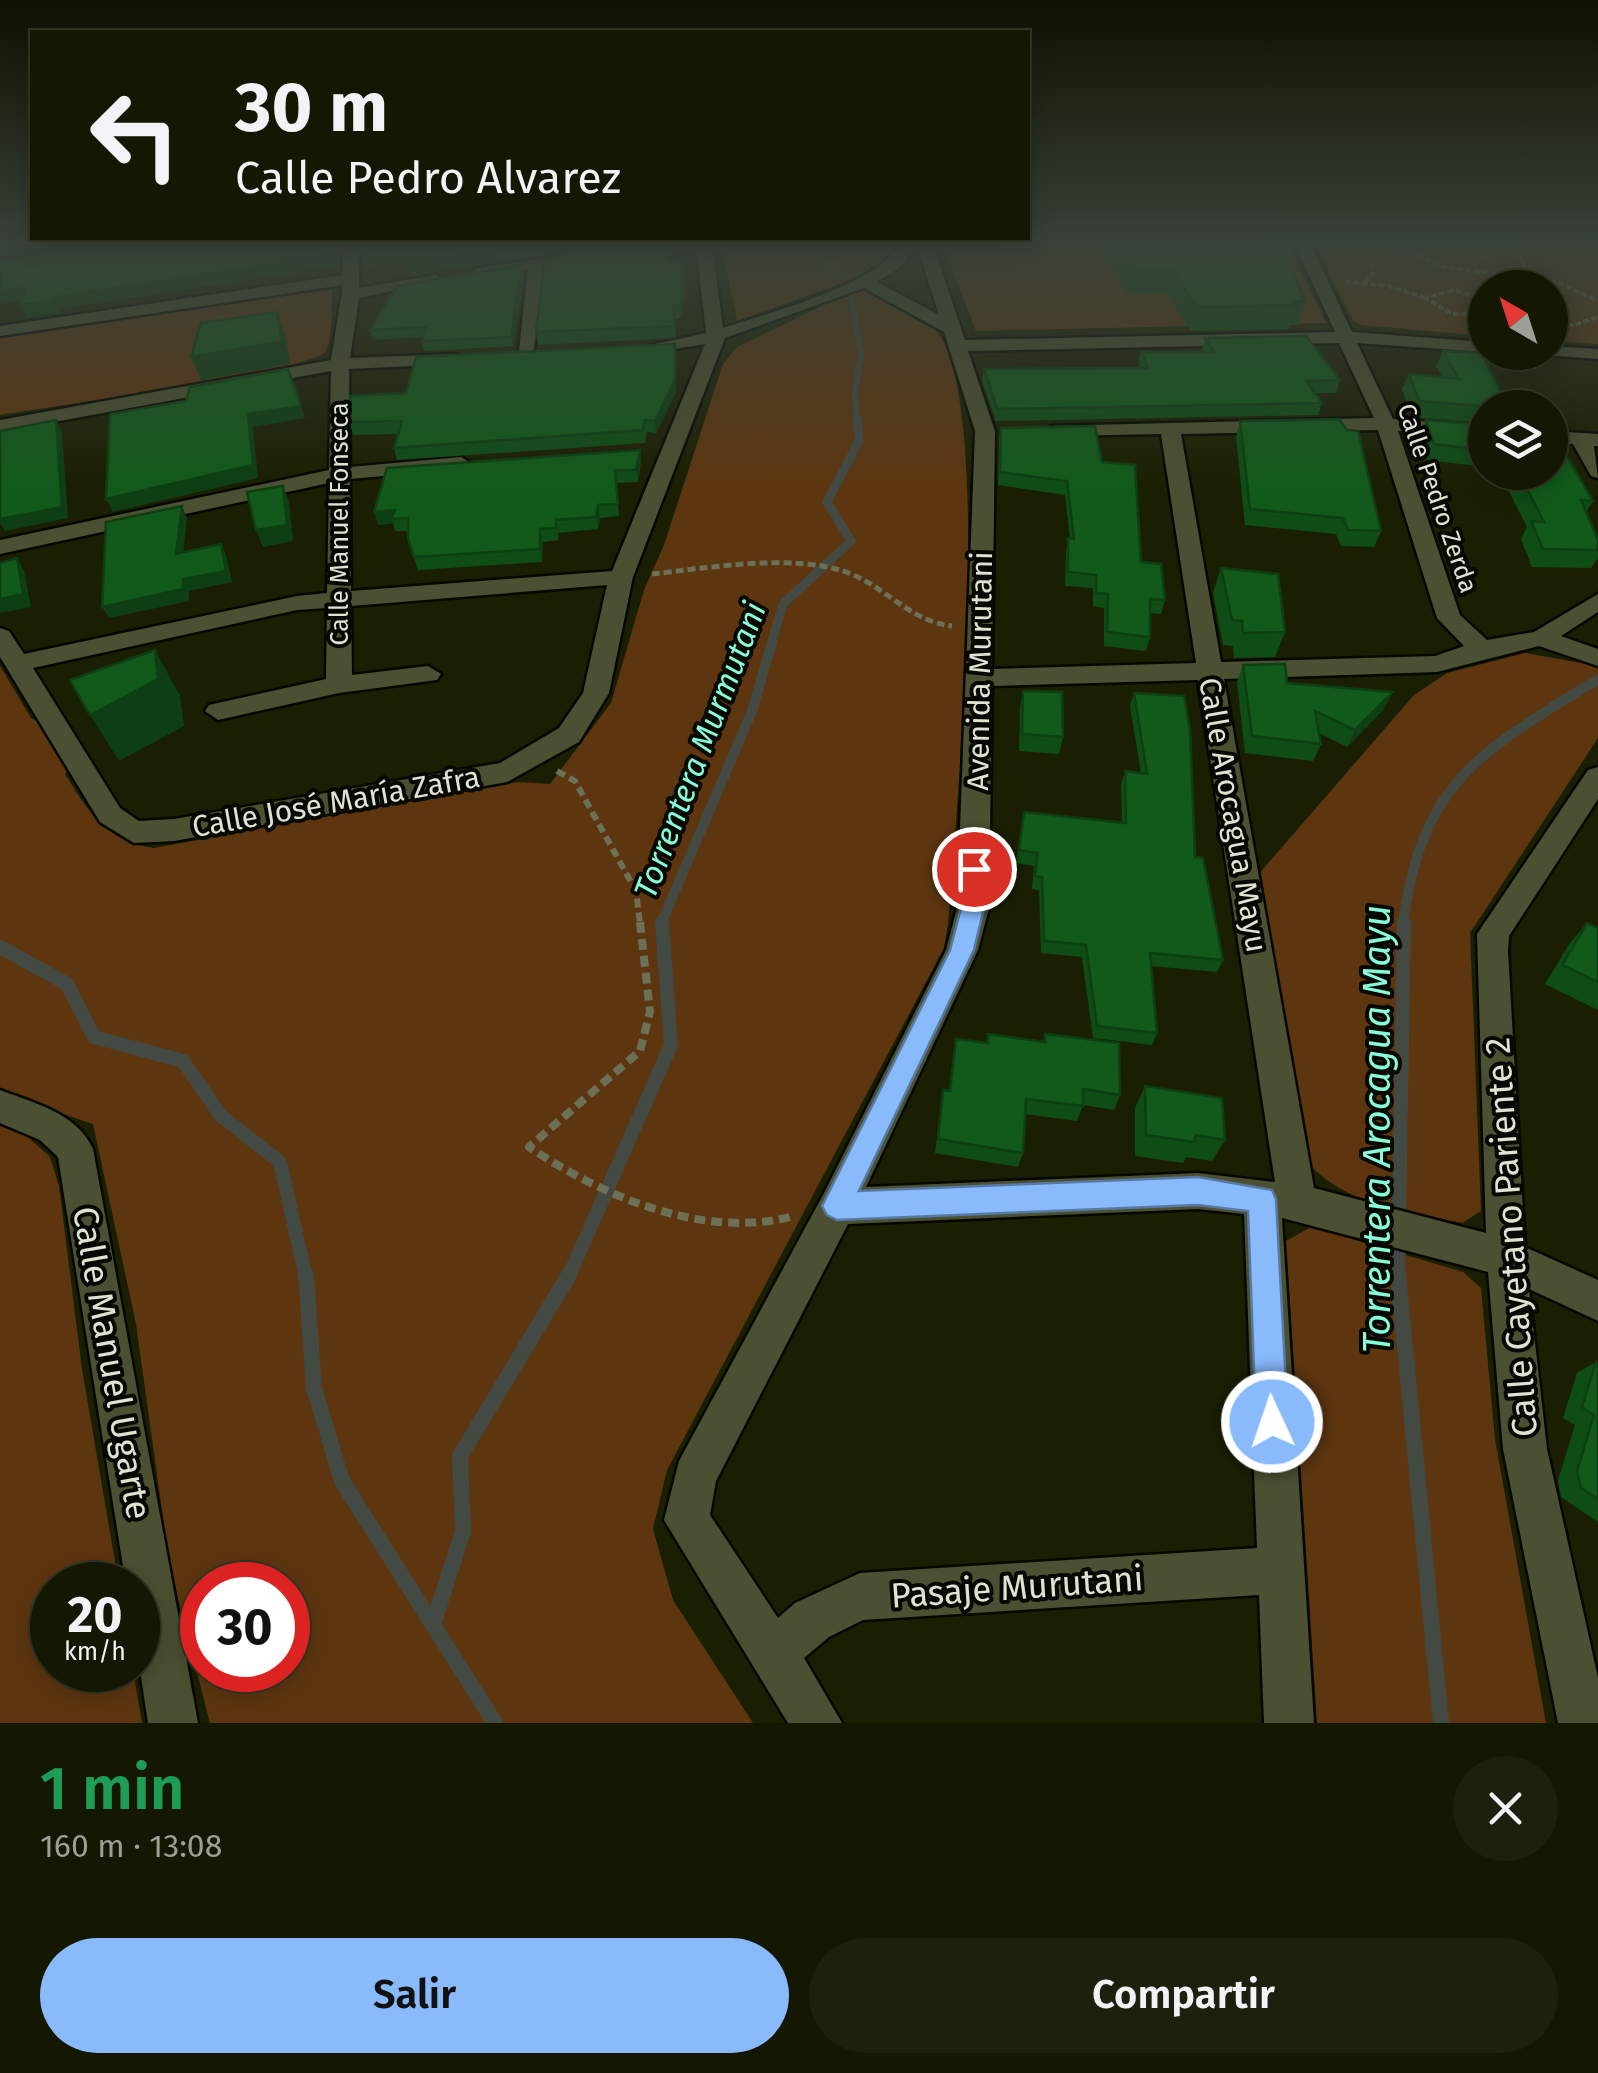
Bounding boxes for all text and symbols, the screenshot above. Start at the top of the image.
text: 30 m [235,66,388,150]
icon: left [70,70,200,200]
text: Calle Pedro Alvarez [235,151,621,205]
north arrow [1468,270,1568,370]
map controls [1468,270,1568,490]
button: layers [1468,390,1568,490]
street label: Calle Pedro Zerda [1391,400,1483,597]
street label: Calle Manuel Fonseca [325,403,355,645]
street label: Avenida Murutani [960,551,1000,791]
water label: Torrentera Murmutani [626,597,774,903]
street label: Calle Arocagua Mayu [1191,675,1275,955]
street label: Calle José María Zafra [189,759,483,845]
pin [932,827,1017,912]
icon: arrive [947,842,1002,897]
water label: Torrentera Arocagua Mayu [1354,905,1400,1353]
street label: Calle Cayetano Pariente 2 [1476,1036,1546,1438]
street label: Calle Manuel Ugarte [64,1203,160,1523]
position arrow [1220,1370,1324,1474]
street label: Pasaje Murutani [889,1557,1145,1617]
speed limit sign: 30 [180,1562,310,1692]
text: 20 [67,1585,123,1645]
text: km/h [64,1637,126,1667]
text: 1 min [40,1753,185,1825]
button: close [1453,1756,1558,1861]
text: 160 m · 13:08 [40,1827,222,1865]
button: Salir [40,1938,789,2053]
button: Compartir [809,1938,1558,2053]

